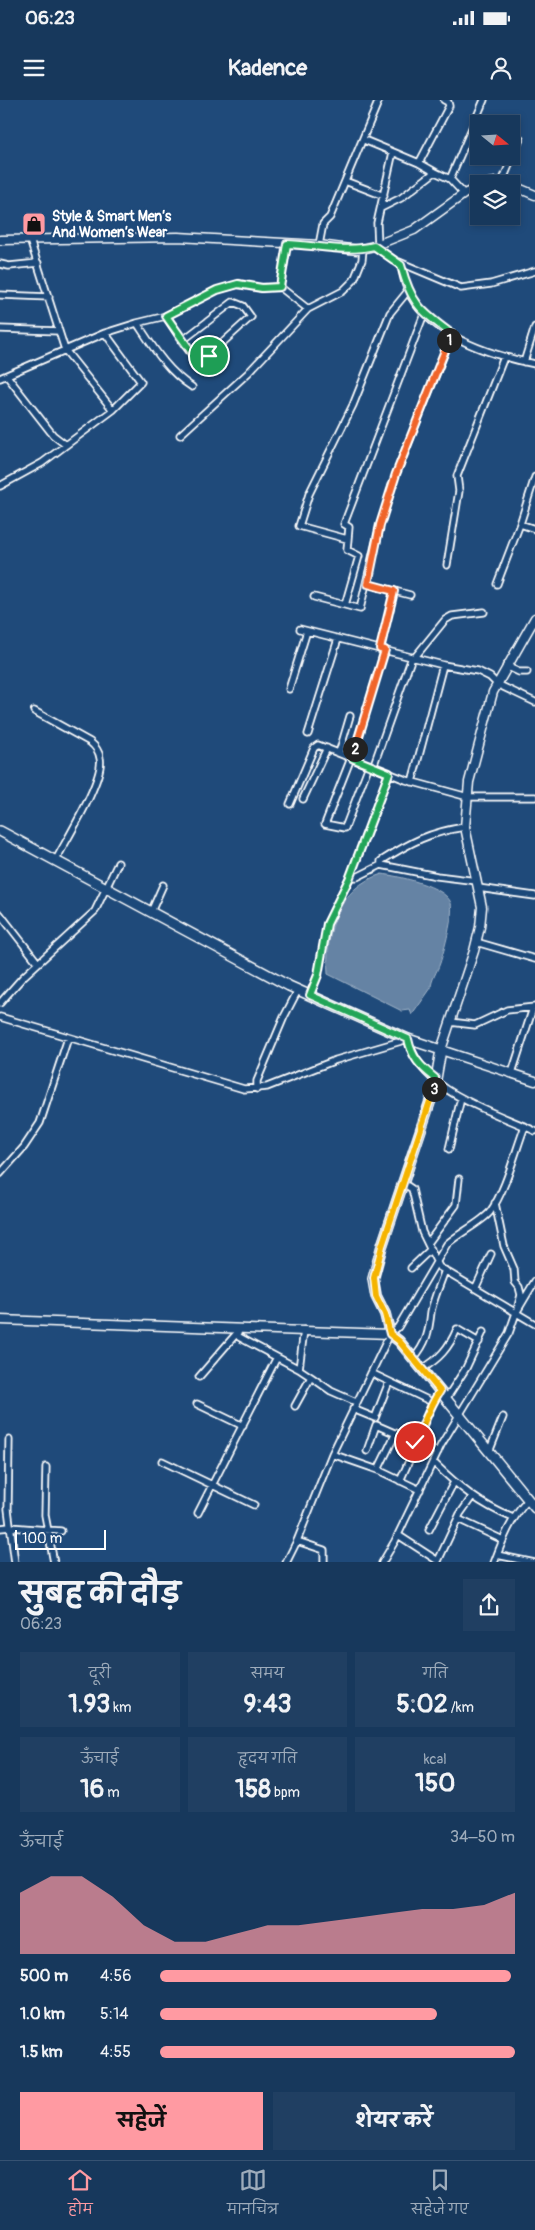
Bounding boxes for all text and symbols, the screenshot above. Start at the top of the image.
text: 06:23 [25,6,75,30]
icon: menu [20,54,48,82]
text: Kadence [228,54,307,82]
icon: person [487,54,515,82]
north arrow [470,115,520,165]
map controls [470,115,520,225]
button: layers [470,175,520,225]
place label: Style & Smart Men’s And Women’s Wear [52,208,172,241]
shop icon: Style & Smart Men’s And Women’s Wear [21,211,47,237]
pin: 1 [436,328,462,352]
text: 1 [447,332,452,349]
pin [188,335,230,377]
icon: arrive [195,342,223,370]
pin: 2 [342,736,368,762]
text: 2 [352,741,359,758]
pin: 3 [422,1076,446,1102]
text: 3 [431,1081,438,1098]
pin [394,1421,436,1463]
icon: check [401,1428,429,1456]
scale bar [15,1528,106,1551]
text: 100 m [22,1530,62,1547]
text: सुबह की दौड़ [20,1577,180,1612]
button: share [463,1579,515,1631]
text: 06:23 [20,1614,62,1634]
text: दूरी [89,1665,111,1682]
text: समय [251,1665,284,1682]
text: गति [422,1665,448,1682]
text: 1.93 [68,1689,110,1720]
text: 9:43 [243,1689,292,1720]
text: 5:02 [396,1689,448,1720]
text: km [110,1699,132,1716]
text: /km [448,1699,474,1716]
text: ऊँचाई [81,1750,119,1767]
text: हृदय गति [238,1750,297,1767]
text: kcal [424,1751,447,1768]
text: 150 [415,1768,455,1799]
text: 16 [80,1774,104,1805]
text: 158 [235,1774,271,1805]
text: m [104,1784,120,1801]
text: bpm [271,1784,300,1801]
text: 34–50 m [450,1827,515,1847]
text: ऊँचाई [20,1832,63,1852]
text: 500 m [20,1966,68,1986]
text: 4:56 [100,1966,132,1986]
text: 1.0 km [20,2004,65,2024]
text: 5:14 [100,2004,128,2024]
text: 1.5 km [20,2042,63,2062]
text: 4:55 [100,2042,131,2062]
button: सहेजें [20,2092,263,2150]
button: शेयर करें [273,2092,515,2150]
tab: होम [66,2166,94,2225]
tab: मानचित्र [227,2166,278,2225]
tab: सहेजे गए [411,2166,469,2225]

